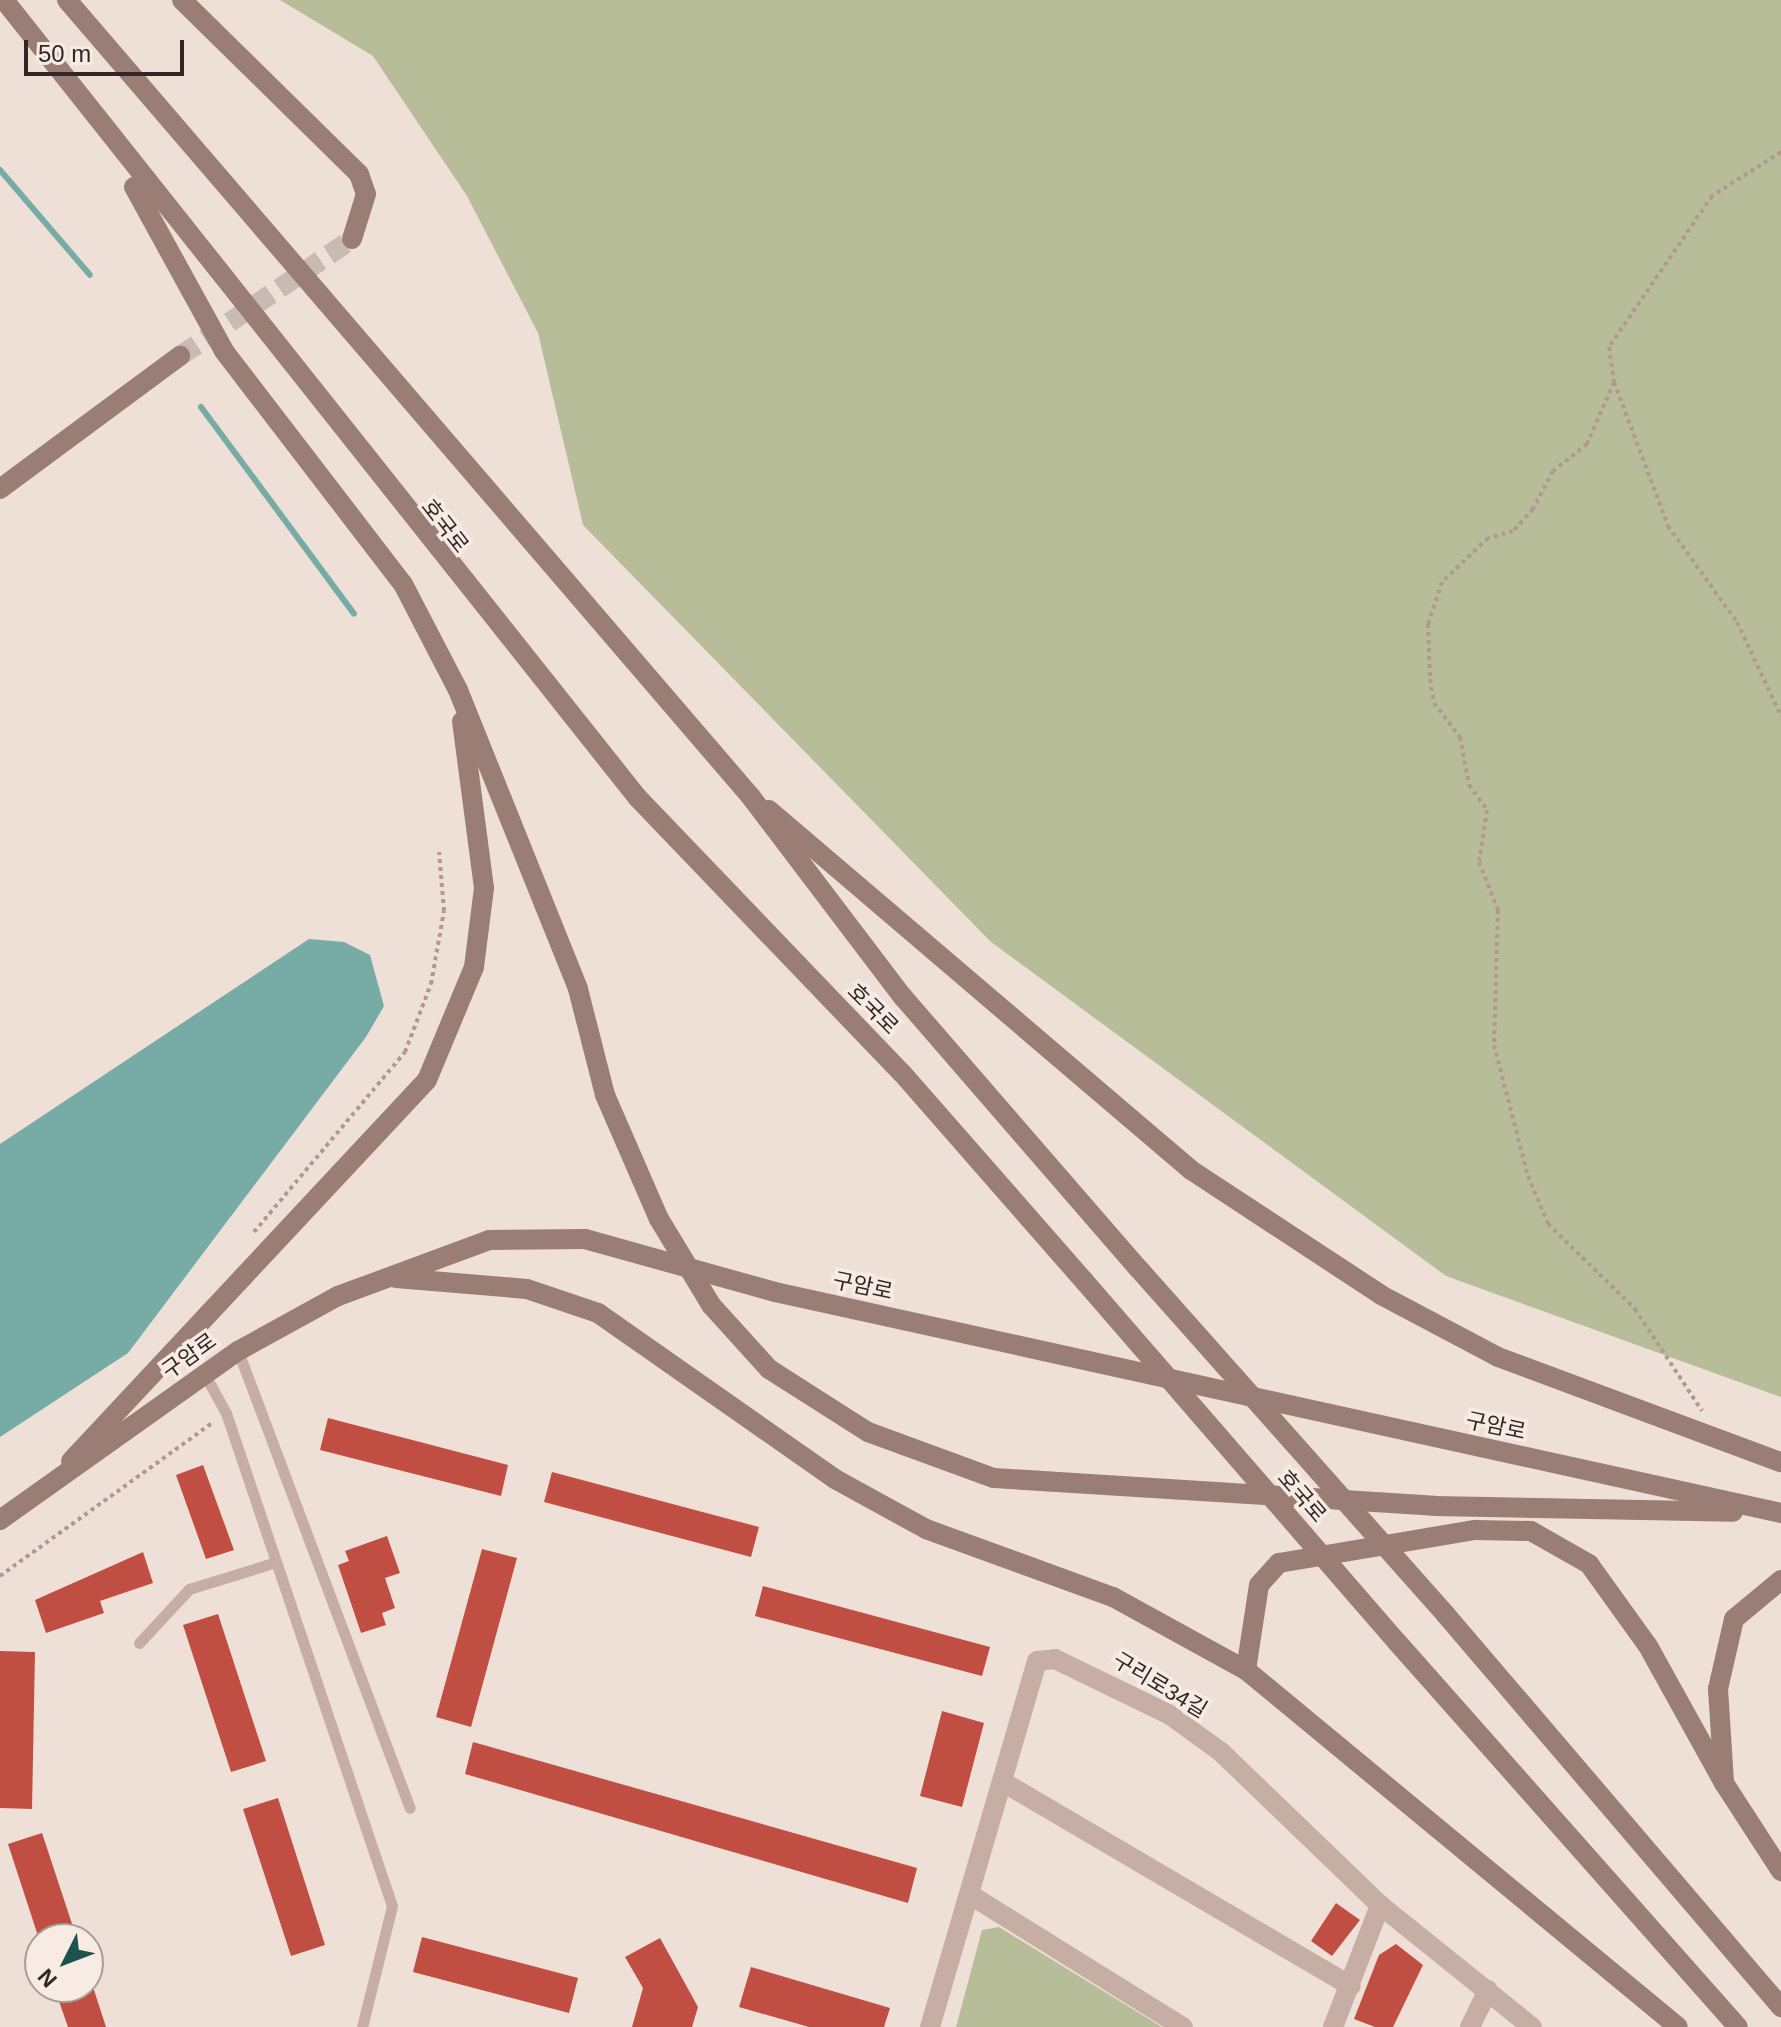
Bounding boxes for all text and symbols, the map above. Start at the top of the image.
scale bar [28,24,188,74]
text: 50 m [38,40,91,67]
street label: 호국로 [416,494,474,558]
street label: 호국로 [842,978,904,1040]
street label: 구암로 [831,1267,895,1305]
street label: 구암로 [157,1327,221,1385]
street label: 구암로 [1464,1407,1528,1445]
street label: 호국로 [1272,1464,1332,1528]
street label: 구리로34길 [1108,1647,1212,1723]
north arrow [24,1923,104,2003]
text: N [33,1964,62,1992]

